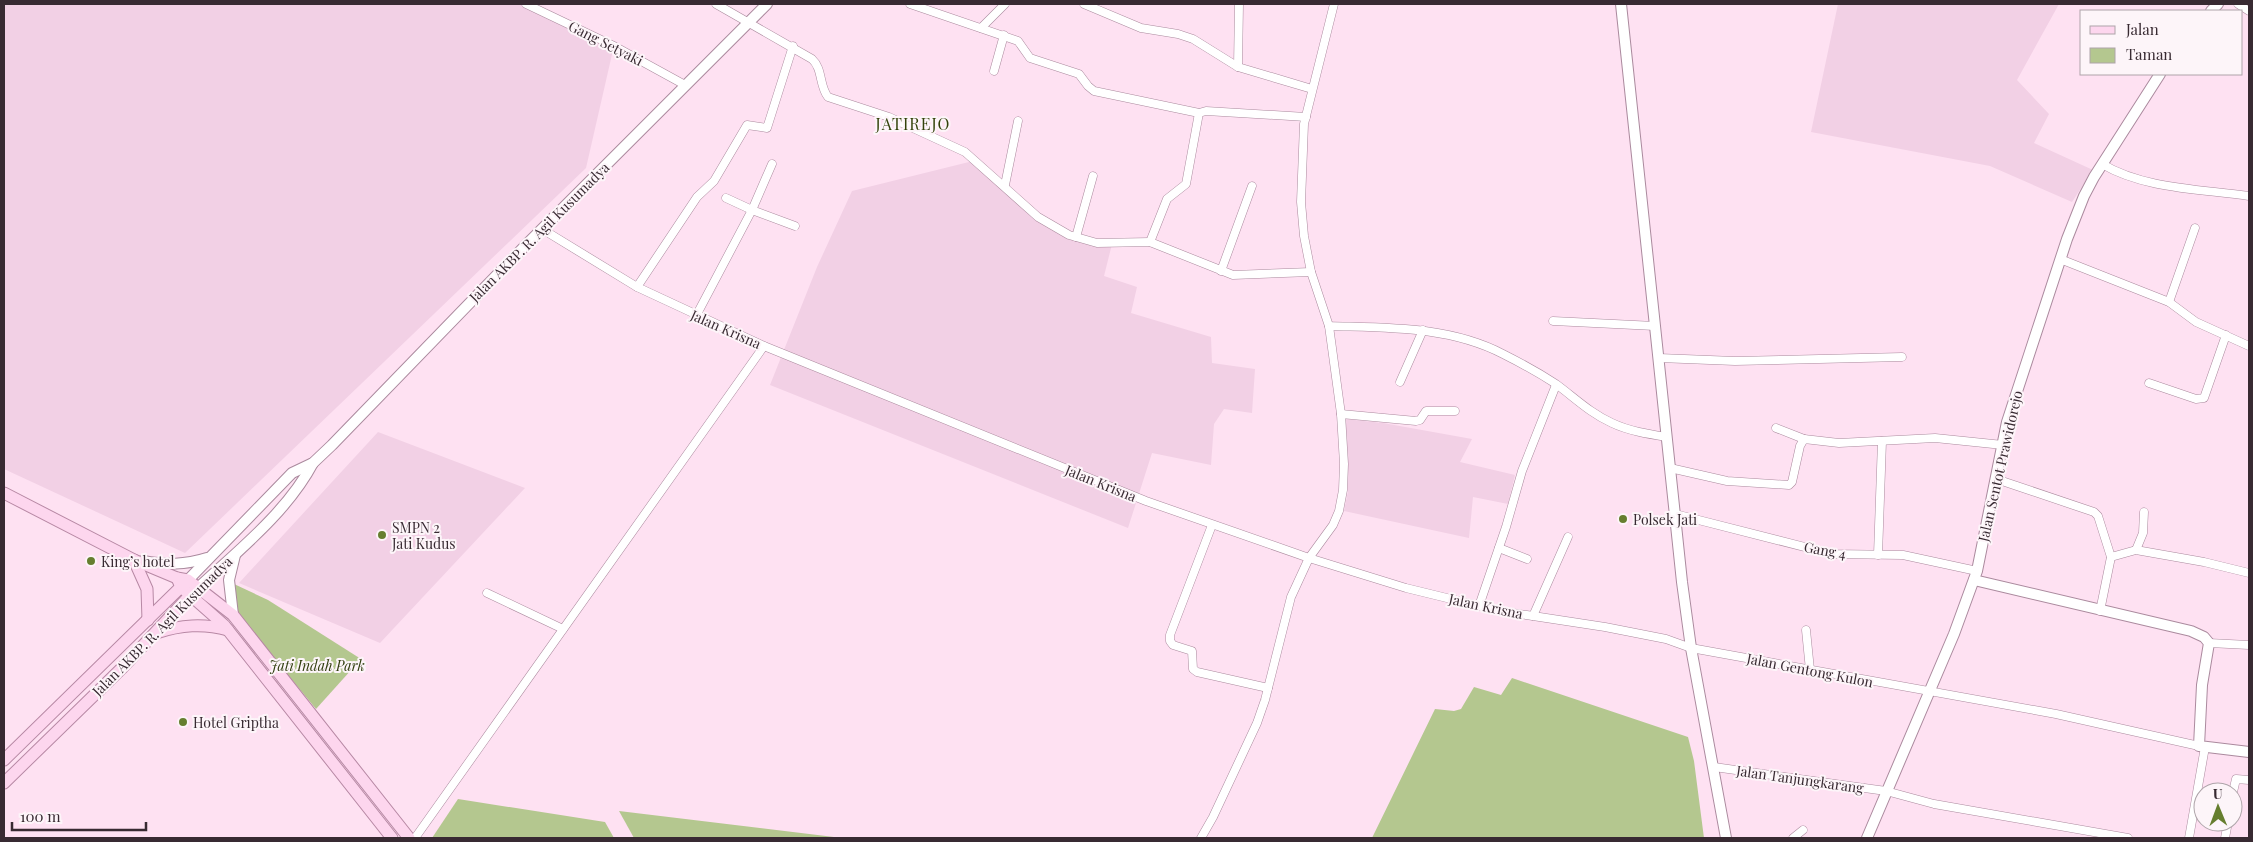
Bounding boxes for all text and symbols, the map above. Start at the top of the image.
legend [2080,10,2243,75]
street label: Gang Setyaki [566,16,646,70]
text: Jalan [2125,19,2159,39]
text: Taman [2126,44,2172,64]
district label: JATIREJO [875,113,950,134]
street label: Jalan AKBP. R. Agil Kusumadya [464,158,613,307]
street label: Jalan Krisna [687,305,764,353]
street label: Jalan Sentot Prawidorejo [1973,388,2027,544]
street label: Jalan Krisna [1062,460,1139,506]
place label: Polsek Jati [1633,510,1697,529]
marker: Polsek Jati [1617,513,1629,525]
place label: SMPN 2 Jati Kudus [391,518,456,553]
marker: SMPN 2 Jati Kudus [376,529,388,541]
street label: Gang 4 [1802,537,1848,563]
street label: Jalan AKBP. R. Agil Kusumadya [87,552,236,701]
place label: King’s hotel [101,552,174,571]
marker: King’s hotel [85,555,97,567]
street label: Jalan Krisna [1446,589,1525,623]
street label: Jalan Gentong Kulon [1744,648,1875,692]
park label: Jati Indah Park [269,656,365,675]
place label: Hotel Griptha [193,713,279,732]
marker: Hotel Griptha [177,716,189,728]
street label: Jalan Tanjungkarang [1734,761,1865,797]
north arrow [2193,782,2243,832]
text: U [2213,784,2223,803]
scale bar [12,800,146,832]
text: 100 m [20,806,61,826]

